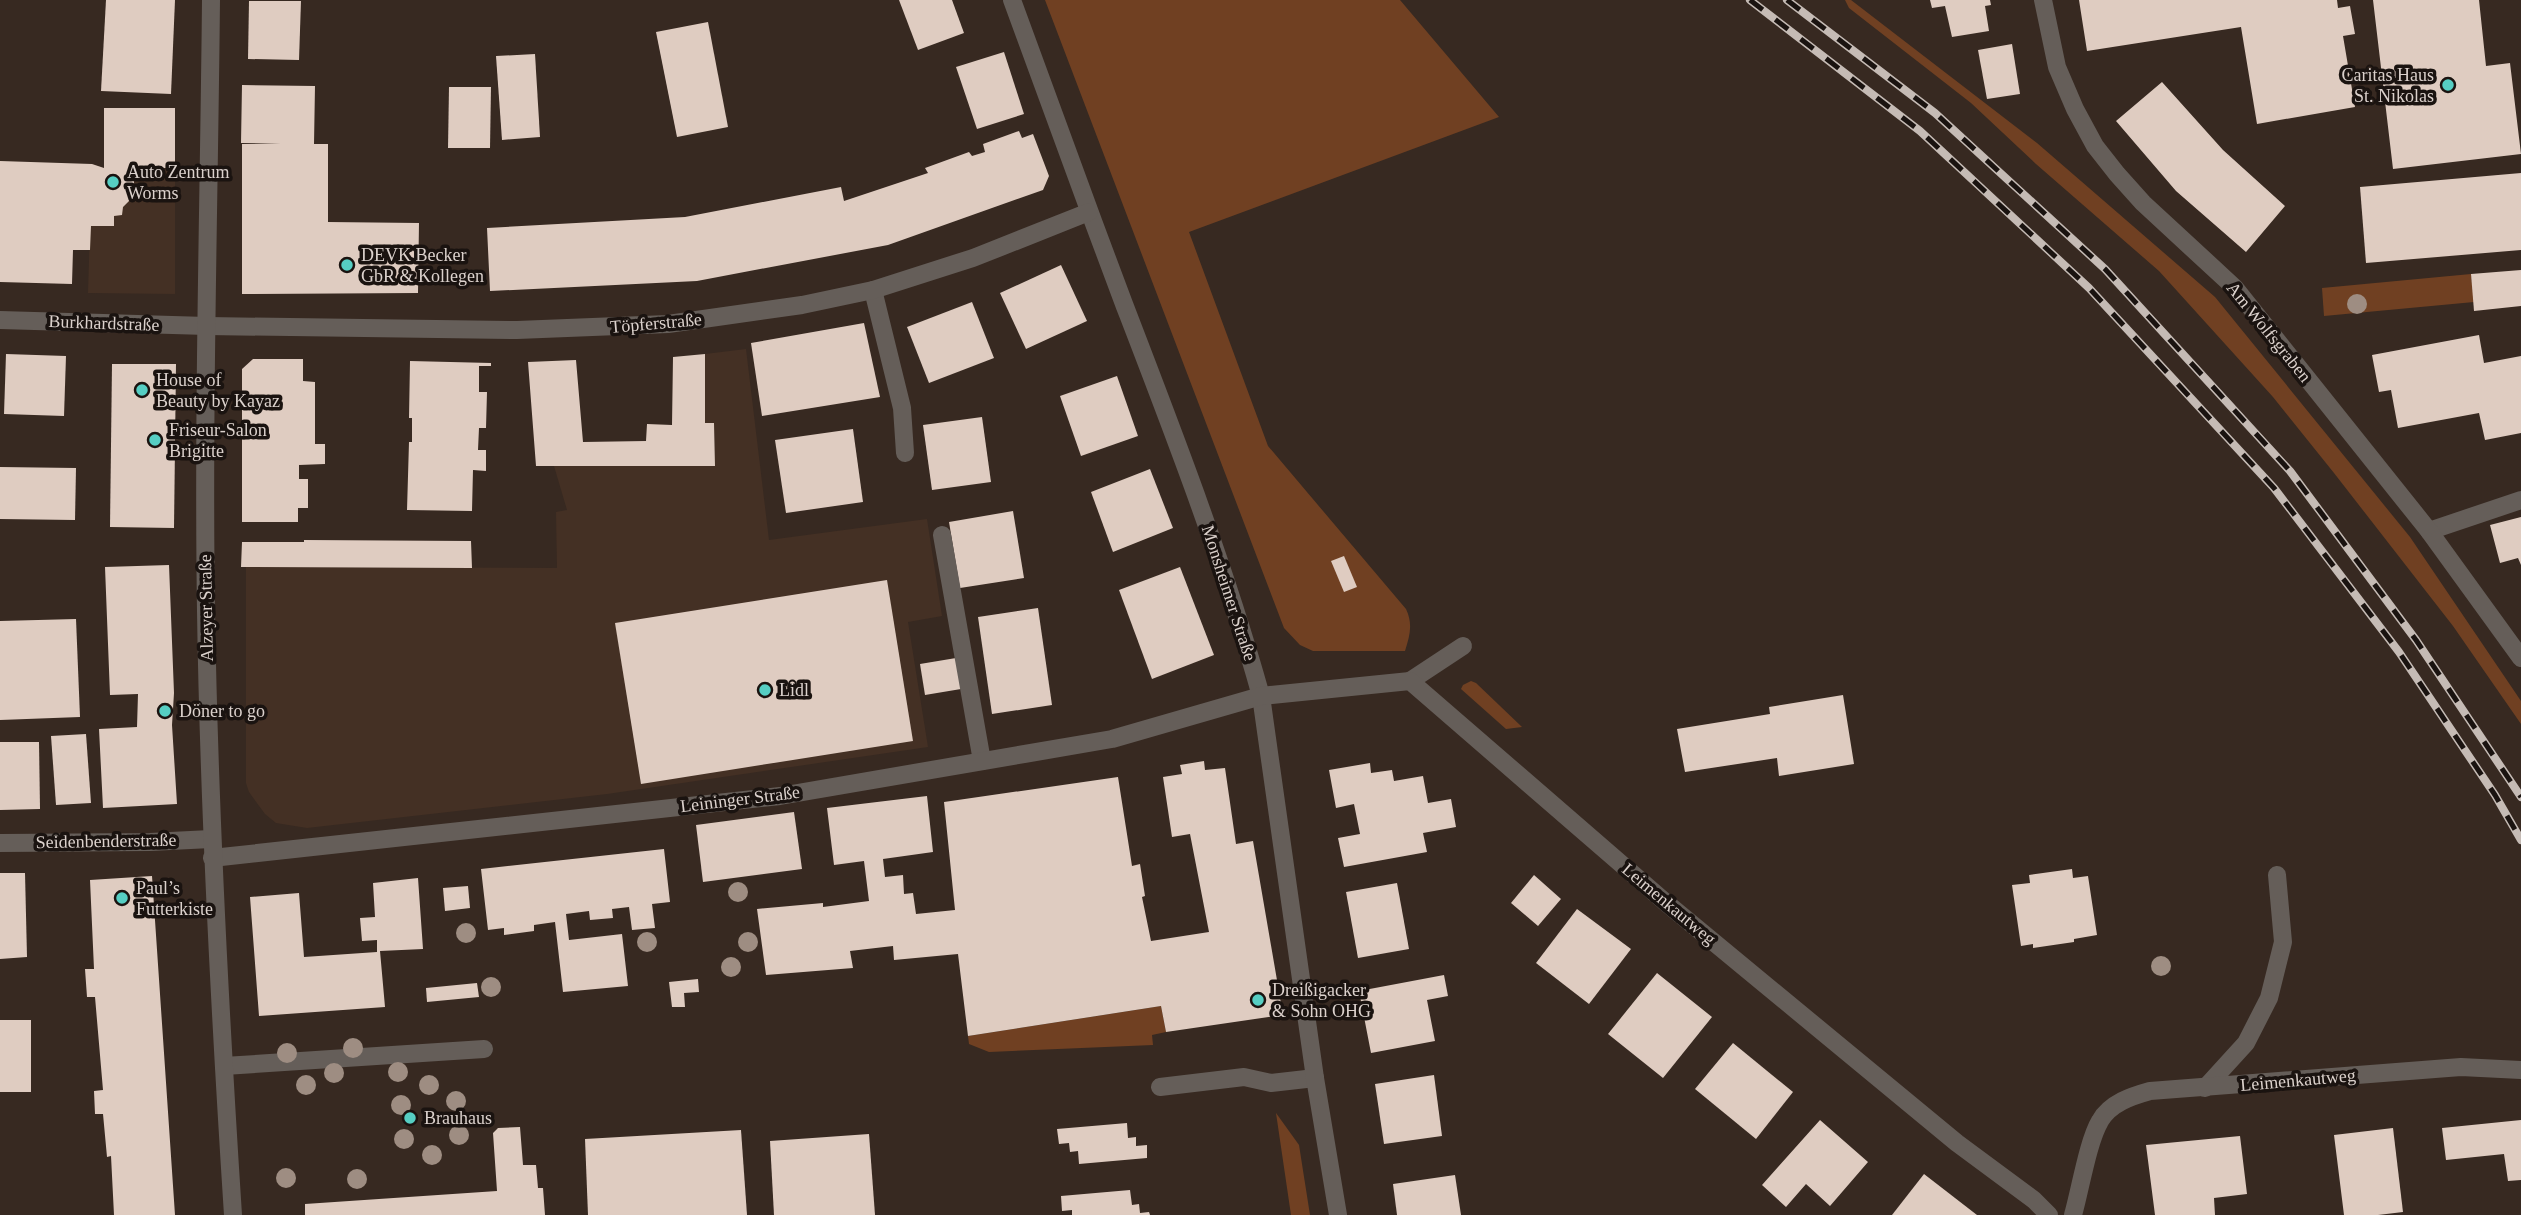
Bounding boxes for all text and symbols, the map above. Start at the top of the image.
place label: Caritas Haus St. Nikolas [2342,65,2434,106]
marker: Caritas Haus St. Nikolas [2440,77,2456,93]
place label: Auto Zentrum Worms [127,162,229,203]
marker: Auto Zentrum Worms [105,174,121,190]
place label: DEVK Becker GbR & Kollegen [361,245,484,286]
marker: DEVK Becker GbR & Kollegen [339,257,355,273]
street label: Am Wolfsgraben [2223,278,2315,386]
street label: Töpferstraße [609,309,703,337]
street label: Burkhardstraße [48,311,160,335]
place label: House of Beauty by Kayaz [156,370,280,411]
marker: House of Beauty by Kayaz [134,382,150,398]
place label: Friseur-Salon Brigitte [169,420,267,461]
marker: Friseur-Salon Brigitte [147,432,163,448]
street label: Monsheimer Straße [1198,523,1260,663]
street label: Alzeyer Straße [195,554,217,662]
place label: Lidl [779,680,809,700]
marker: Lidl [757,682,773,698]
place label: Döner to go [179,701,265,721]
marker: Döner to go [157,703,173,719]
street label: Leininger Straße [679,782,801,816]
street label: Seidenbenderstraße [35,830,177,852]
street label: Leimenkautweg [1618,859,1720,949]
place label: Paul’s Futterkiste [136,878,213,919]
marker: Paul’s Futterkiste [114,890,130,906]
place label: Dreißigacker & Sohn OHG [1272,980,1371,1021]
marker: Dreißigacker & Sohn OHG [1250,992,1266,1008]
street label: Leimenkautweg [2239,1065,2357,1095]
place label: Brauhaus [424,1108,492,1128]
marker: Brauhaus [402,1110,418,1126]

